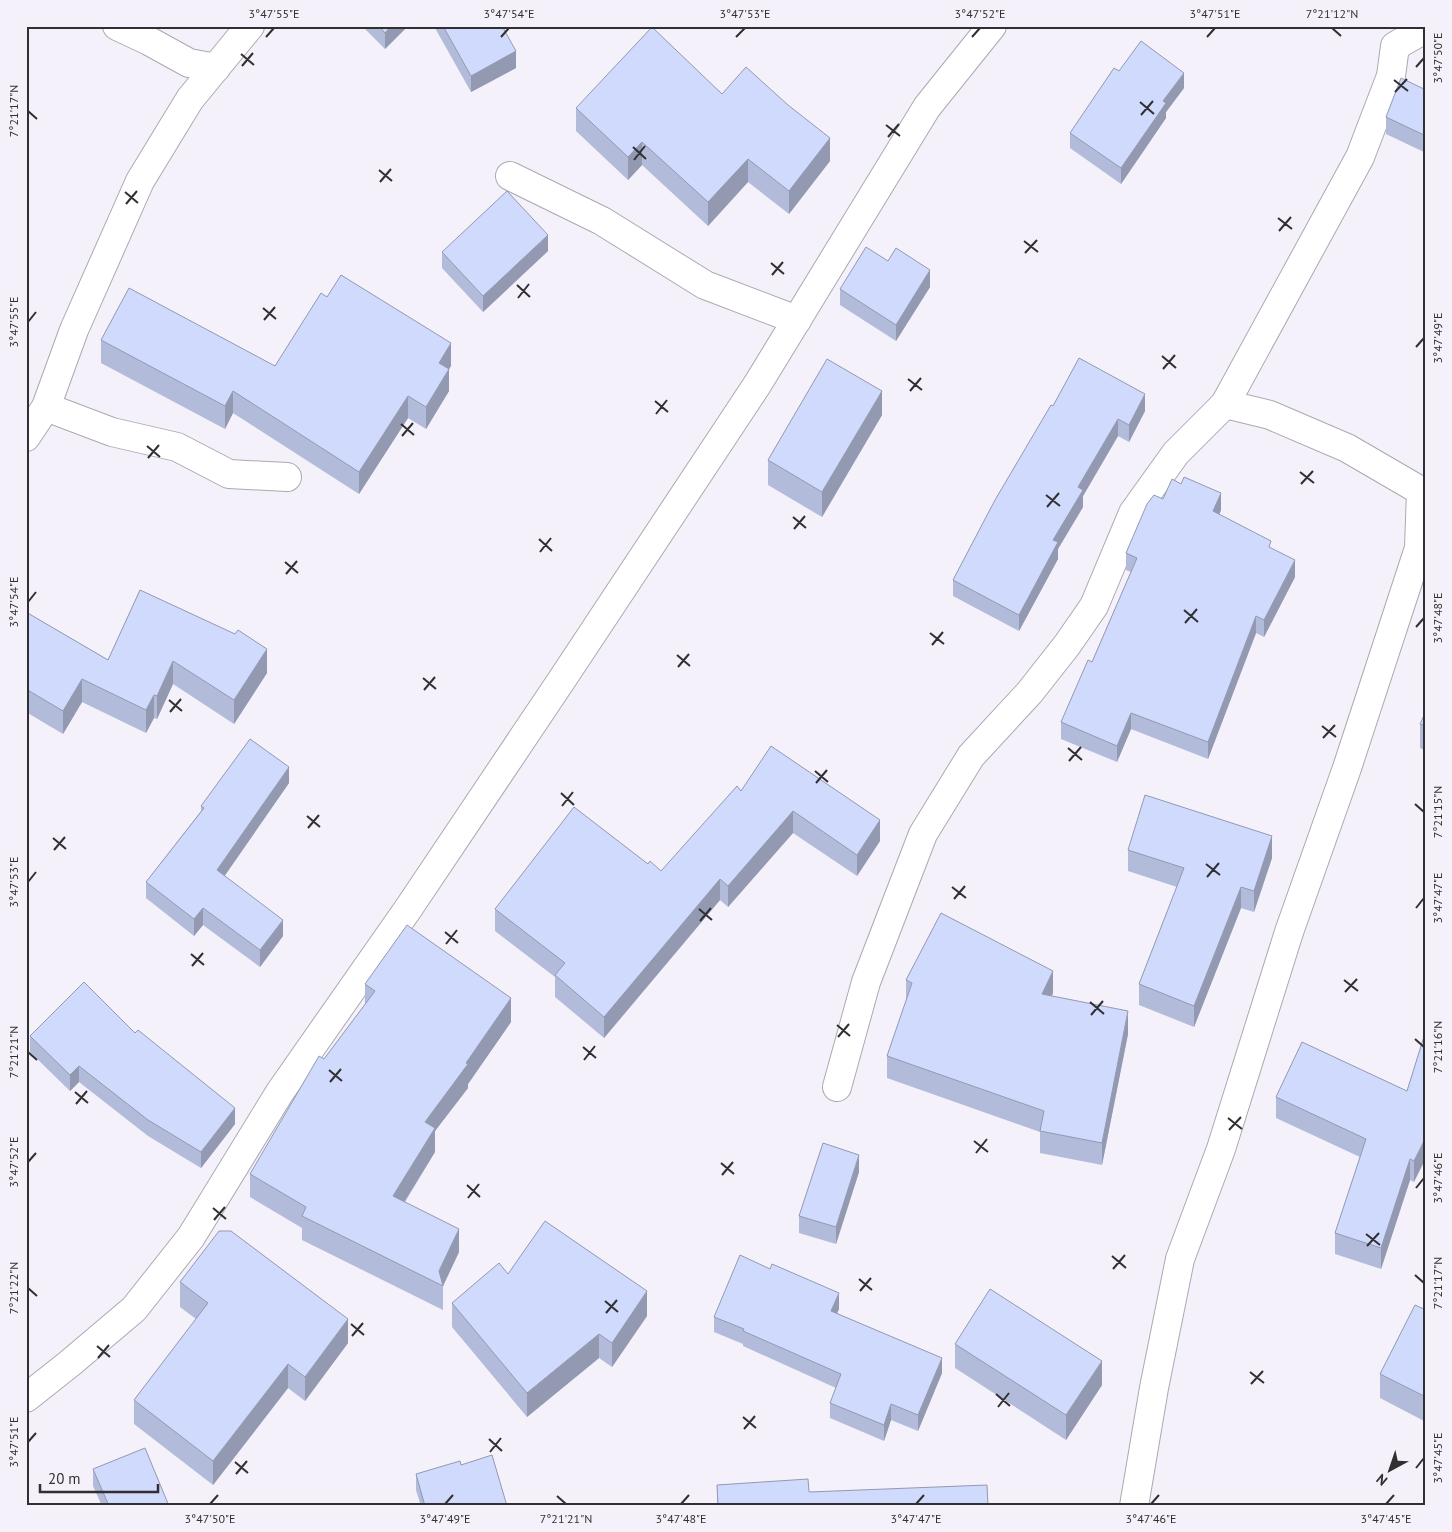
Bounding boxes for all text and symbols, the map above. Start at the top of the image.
text: 3°47'55"E [249,6,299,21]
text: 3°47'54"E [484,6,534,21]
text: 3°47'53"E [720,6,770,21]
text: 3°47'52"E [955,6,1005,21]
text: 3°47'51"E [1190,6,1240,21]
text: 7°21'12"N [1306,6,1358,21]
text: 3°47'50"E [1430,33,1445,83]
text: 7°21'17"N [6,85,21,137]
text: 3°47'55"E [6,297,21,347]
text: 3°47'49"E [1430,313,1445,363]
text: 3°47'54"E [6,577,21,627]
text: 3°47'48"E [1430,593,1445,643]
text: 7°21'15"N [1430,786,1445,838]
text: 3°47'53"E [6,857,21,907]
text: 3°47'47"E [1430,873,1445,923]
text: 7°21'16"N [1430,1021,1445,1073]
text: 7°21'21"N [6,1026,21,1078]
text: 3°47'52"E [6,1137,21,1187]
text: 3°47'46"E [1430,1153,1445,1203]
text: 7°21'17"N [1430,1257,1445,1309]
text: 7°21'22"N [6,1262,21,1314]
text: 3°47'51"E [6,1417,21,1467]
text: 3°47'45"E [1430,1433,1445,1483]
north arrow [1364,1444,1414,1494]
scale bar [40,1462,158,1494]
text: 20 m [48,1469,81,1488]
text: N [1372,1470,1391,1490]
text: 3°47'50"E [185,1511,235,1526]
text: 3°47'49"E [420,1511,470,1526]
text: 7°21'21"N [540,1511,592,1526]
text: 3°47'48"E [656,1511,706,1526]
text: 3°47'47"E [891,1511,941,1526]
text: 3°47'46"E [1126,1511,1176,1526]
text: 3°47'45"E [1361,1511,1411,1526]

